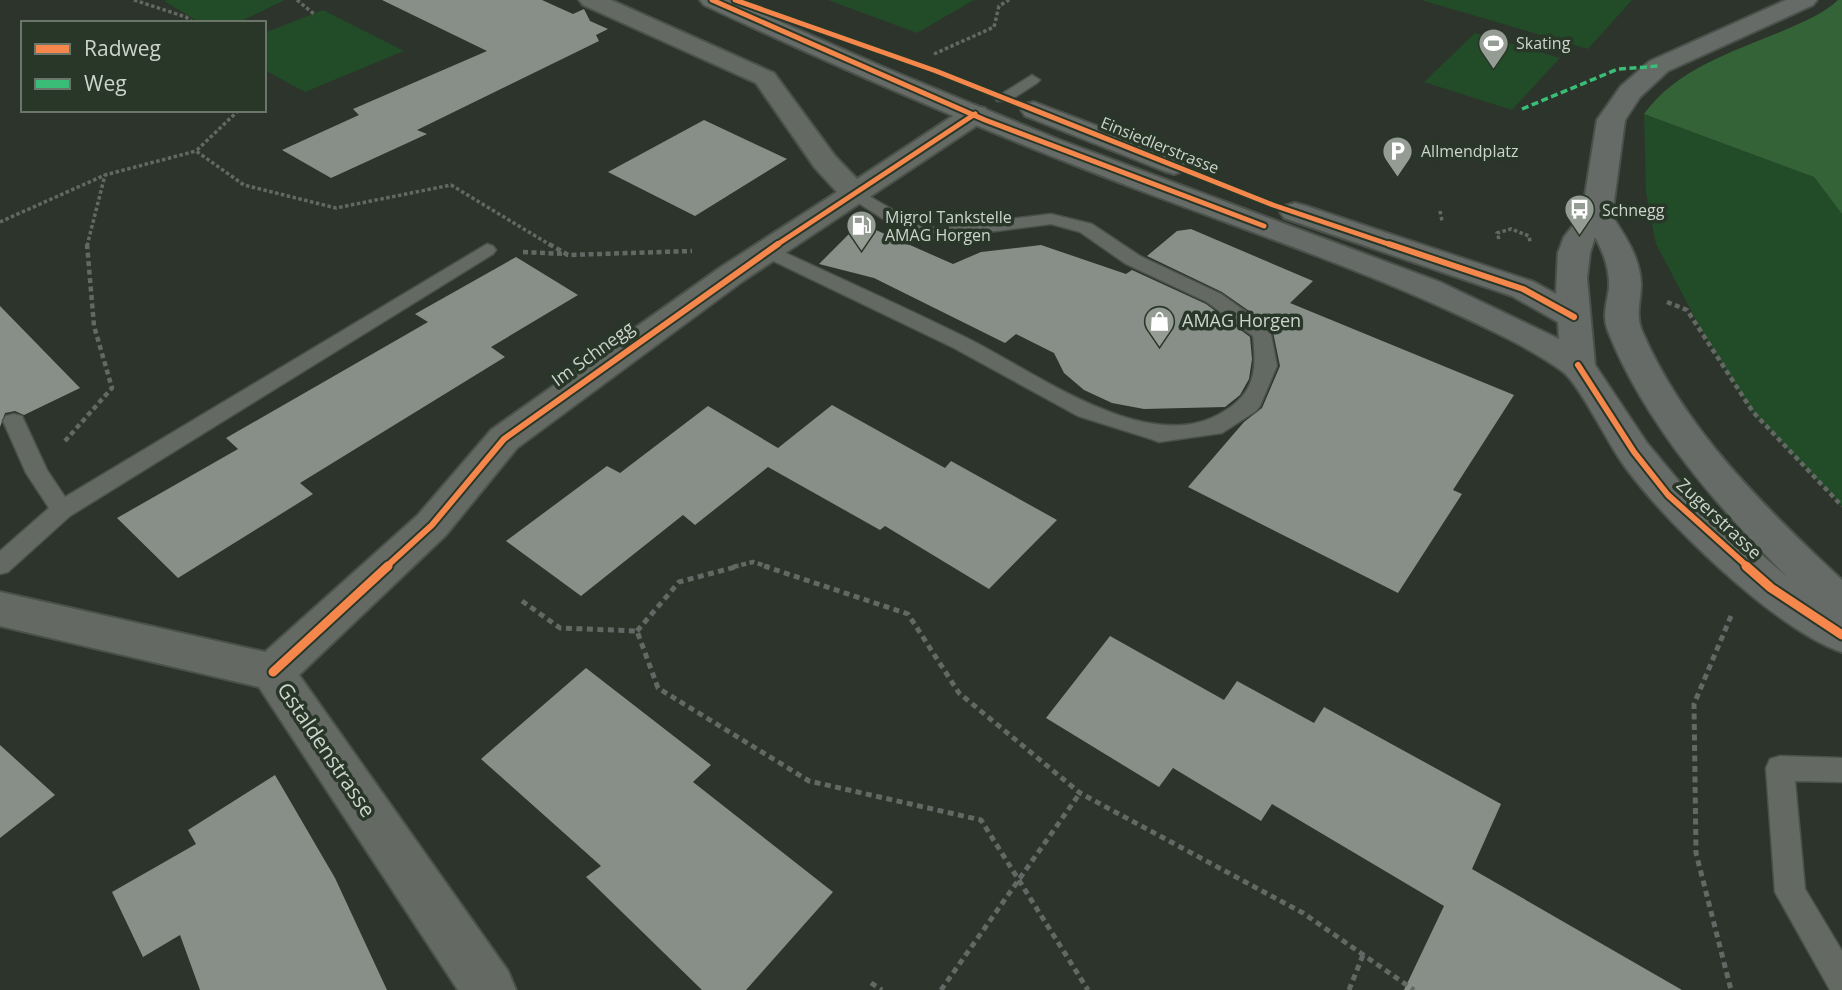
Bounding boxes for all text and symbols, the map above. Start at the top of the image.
legend [21,21,266,112]
sports icon: Skating [1476,26,1510,70]
place label: Skating [1516,32,1571,54]
text: Radweg [84,34,161,62]
text: Weg [84,69,127,97]
street label: Einsiedlerstrasse [1098,111,1222,179]
parking icon: Allmendplatz [1381,134,1415,178]
place label: Allmendplatz [1421,140,1519,162]
bus stop icon: Schnegg [1562,193,1596,237]
place label: Schnegg [1602,199,1665,221]
place label: Migrol Tankstelle AMAG Horgen [885,206,1012,246]
fuel station icon: Migrol Tankstelle AMAG Horgen [845,209,879,253]
shop icon: AMAG Horgen [1142,304,1176,348]
place label: AMAG Horgen [1182,308,1301,332]
street label: Im Schnegg [546,315,639,391]
street label: Zugerstrasse [1672,473,1767,564]
street label: Gstaldenstrasse [271,677,382,822]

